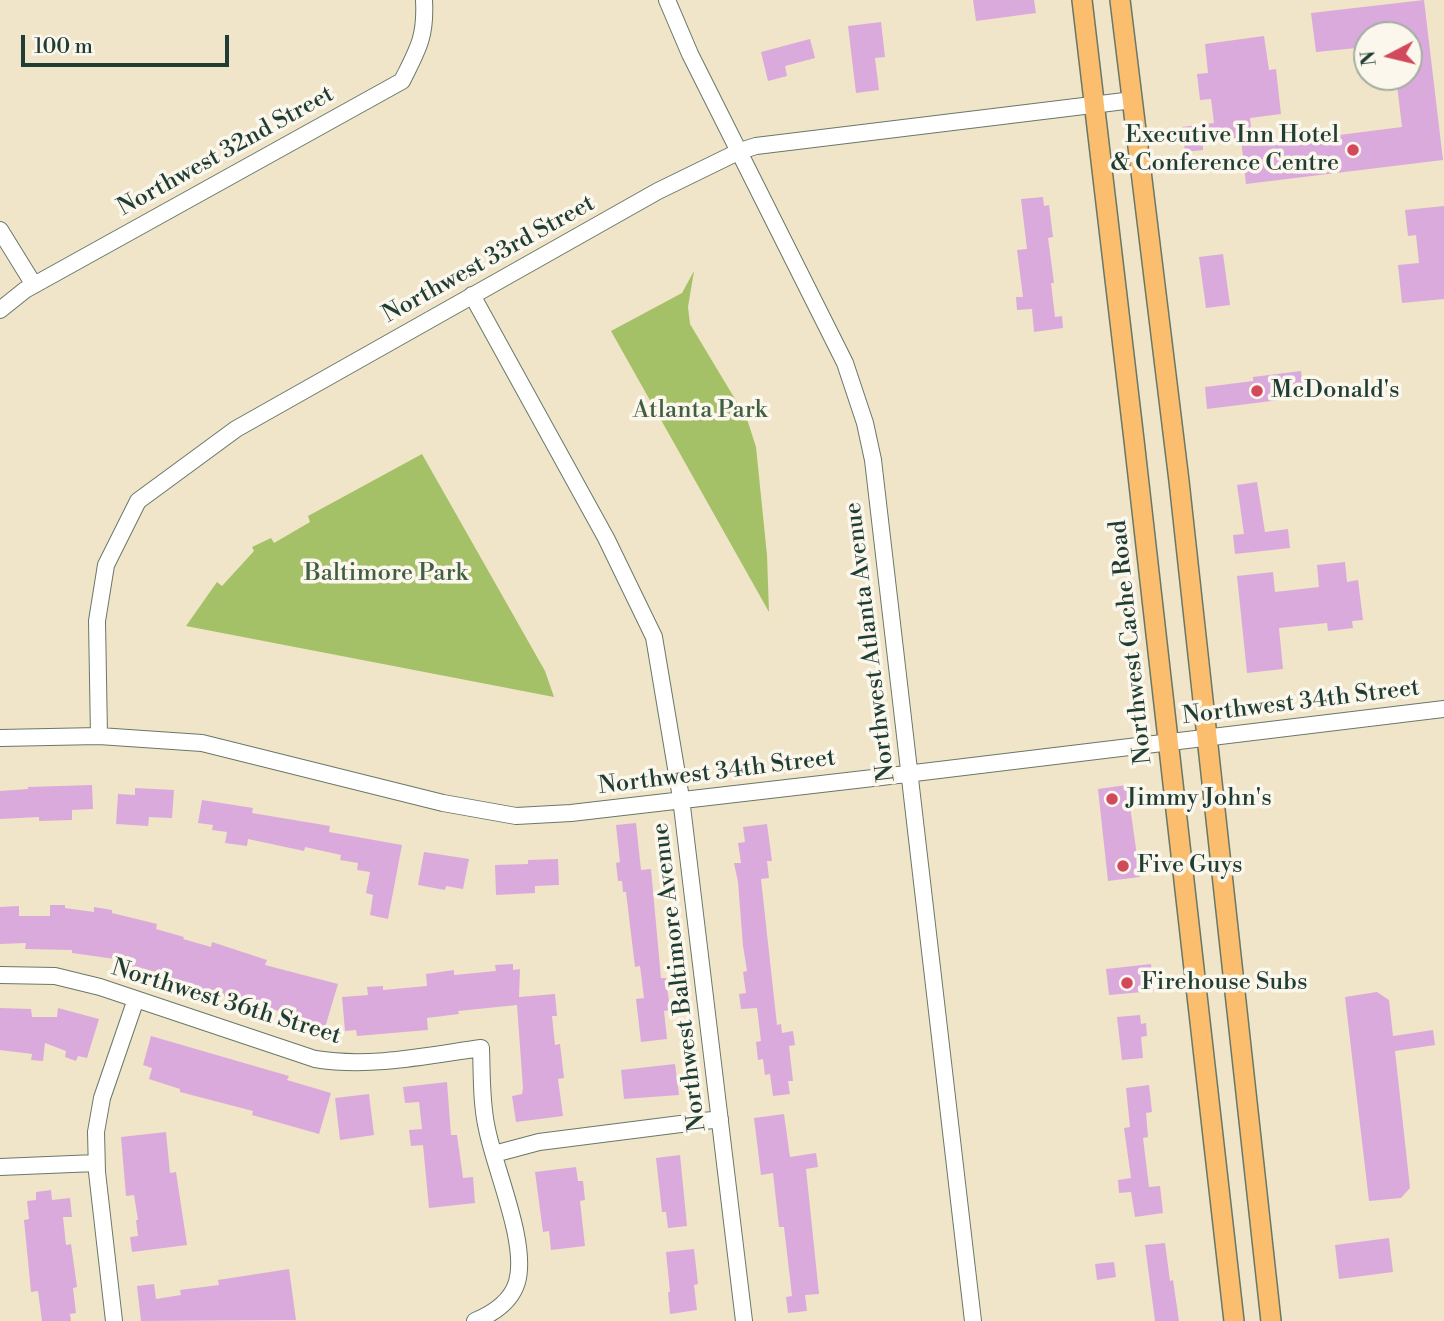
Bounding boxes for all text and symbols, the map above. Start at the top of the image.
scale bar [24,21,233,65]
north arrow [1353,21,1423,91]
text: 100 m [34,34,93,60]
text: N [1356,49,1382,67]
street label: Northwest 32nd Street [113,81,339,223]
place label: Executive Inn Hotel & Conference Centre [1111,122,1339,178]
marker: Executive Inn Hotel & Conference Centre [1345,142,1361,158]
street label: Northwest 33rd Street [378,190,600,330]
place label: McDonald's [1271,377,1400,405]
marker: McDonald's [1249,383,1265,399]
park label: Atlanta Park [633,397,767,425]
street label: Northwest Atlanta Avenue [840,500,902,784]
street label: Northwest Cache Road [1105,519,1159,765]
park label: Baltimore Park [304,560,468,588]
street label: Northwest 34th Street [1181,674,1421,732]
street label: Northwest 34th Street [597,744,837,802]
place label: Jimmy John's [1126,785,1272,813]
marker: Jimmy John's [1104,791,1120,807]
street label: Northwest Baltimore Avenue [647,821,713,1133]
place label: Five Guys [1137,852,1243,880]
marker: Five Guys [1115,858,1131,874]
street label: Northwest 36th Street [108,954,344,1052]
place label: Firehouse Subs [1141,969,1307,997]
marker: Firehouse Subs [1119,975,1135,991]

